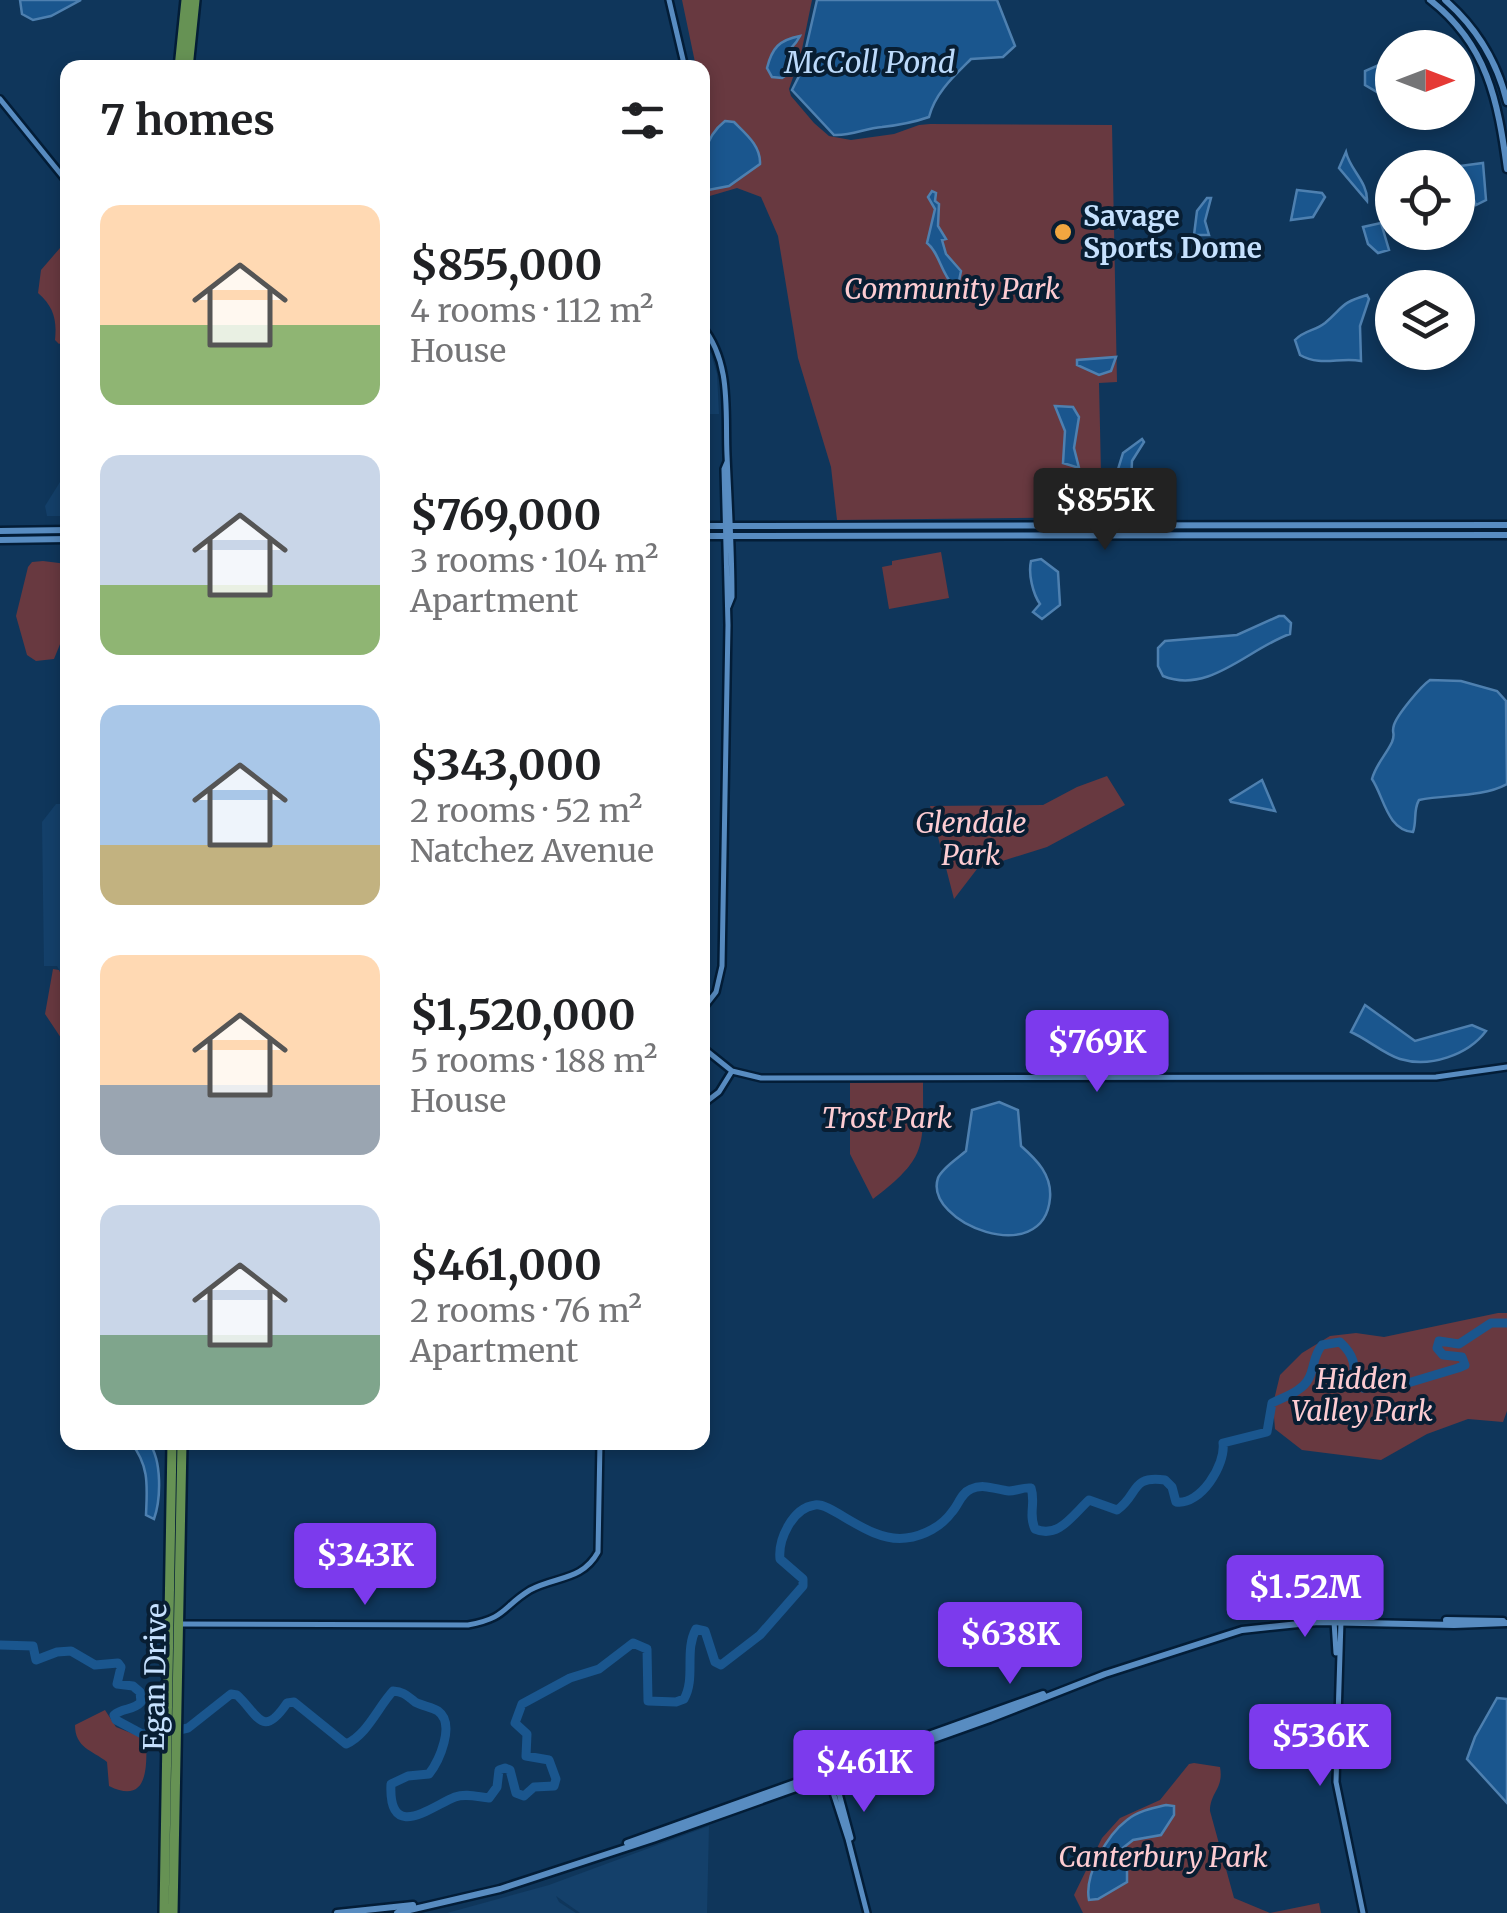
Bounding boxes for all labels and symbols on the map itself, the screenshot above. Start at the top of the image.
north arrow [1375,30,1475,130]
water label: McColl Pond [783,43,956,81]
place label: Savage Sports Dome [1083,198,1262,266]
marker: Savage Sports Dome [1052,221,1074,243]
park label: Community Park [844,271,1060,307]
pin: $855K [1035,468,1175,553]
park label: Glendale Park [915,805,1027,873]
pin: $769K [1027,1010,1167,1095]
park label: Trost Park [822,1100,952,1136]
park label: Hidden Valley Park [1291,1361,1433,1429]
pin: $343K [295,1523,435,1608]
pin: $1.52M [1224,1555,1386,1640]
pin: $638K [940,1602,1080,1687]
street label: Egan Drive [136,1603,174,1751]
pin: $536K [1250,1704,1390,1789]
pin: $461K [794,1730,934,1815]
park label: Canterbury Park [1058,1839,1268,1875]

